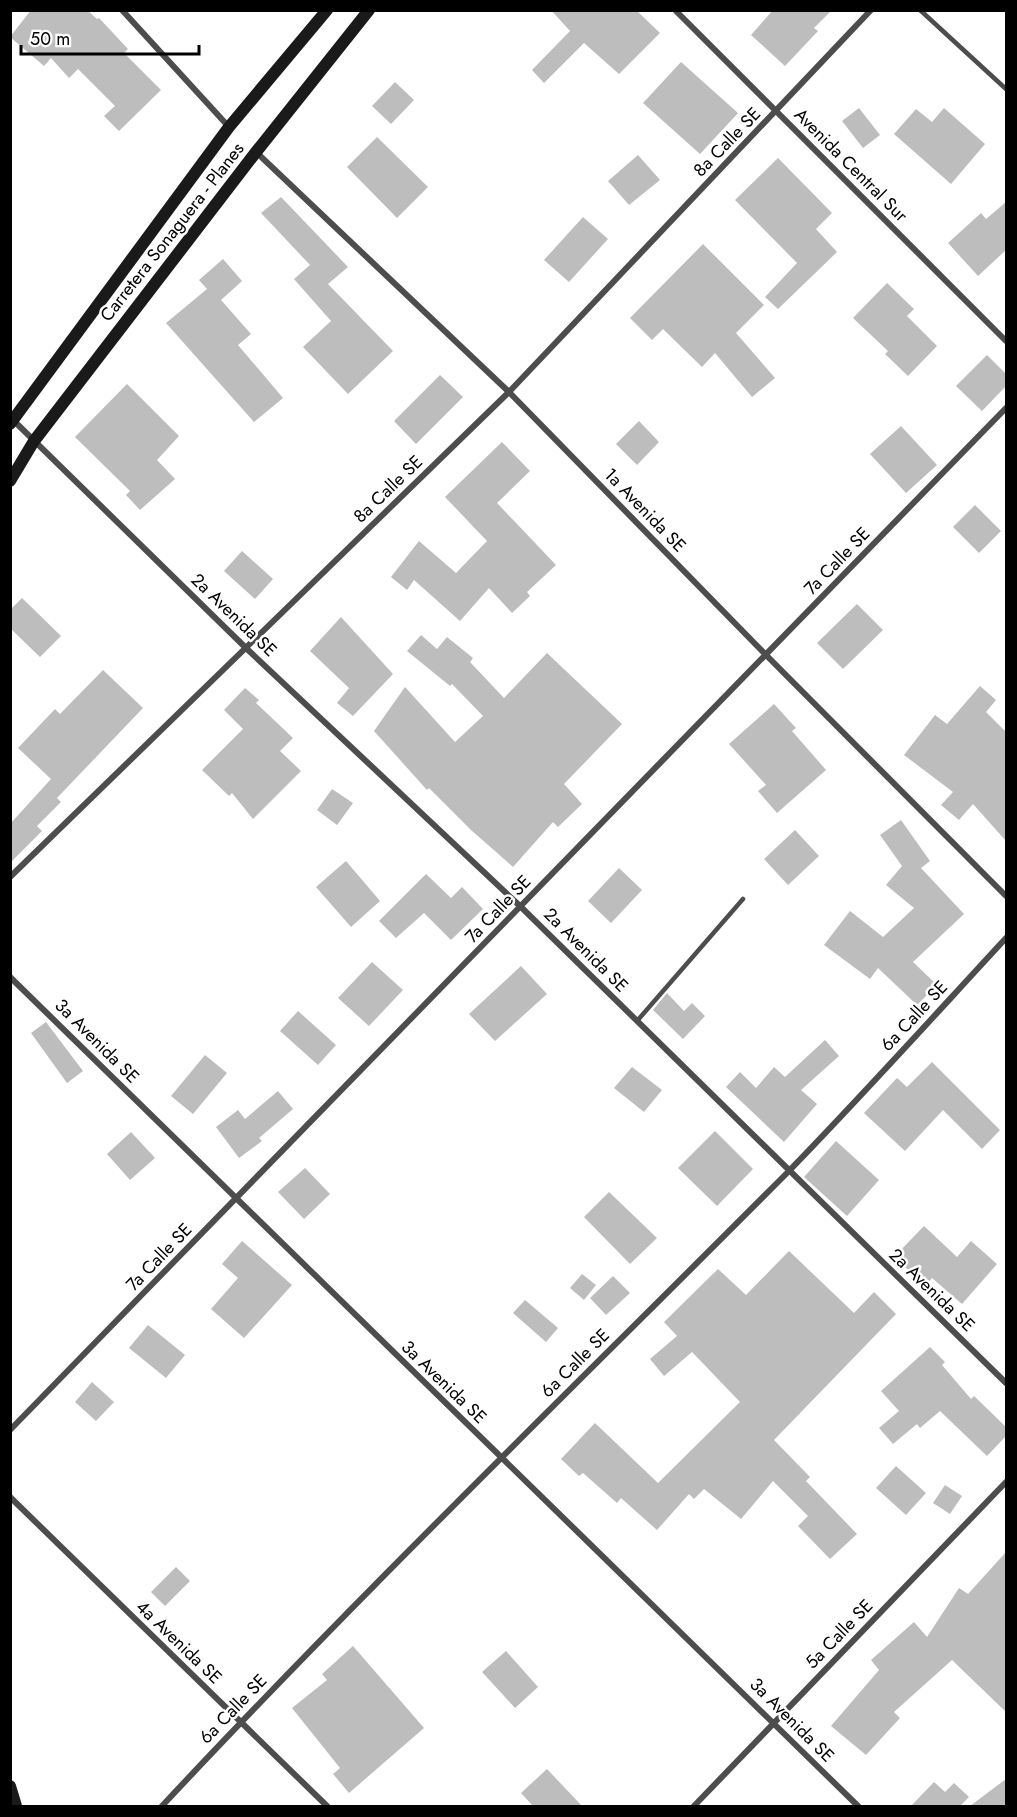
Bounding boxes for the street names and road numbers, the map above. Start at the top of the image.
street label: 8a Calle SE [687,101,767,183]
street label: Avenida Central Sur [788,102,914,228]
street label: Carretera Sonaguera - Planes [94,137,250,327]
street label: 8a Calle SE [347,449,429,529]
street label: 1a Avenida SE [598,462,692,558]
street label: 7a Calle SE [798,521,876,601]
street label: 2a Avenida SE [185,567,283,663]
street label: 7a Calle SE [459,869,537,949]
street label: 2a Avenida SE [538,902,634,998]
street label: 6a Calle SE [874,975,954,1057]
street label: 3a Avenida SE [49,993,145,1089]
street label: 7a Calle SE [120,1217,198,1297]
street label: 2a Avenida SE [883,1242,981,1338]
street label: 6a Calle SE [535,1323,615,1403]
street label: 3a Avenida SE [395,1334,493,1430]
street label: 5a Calle SE [799,1593,879,1675]
street label: 4a Avenida SE [130,1594,228,1690]
street label: 6a Calle SE [193,1668,273,1750]
street label: 3a Avenida SE [744,1672,840,1768]

